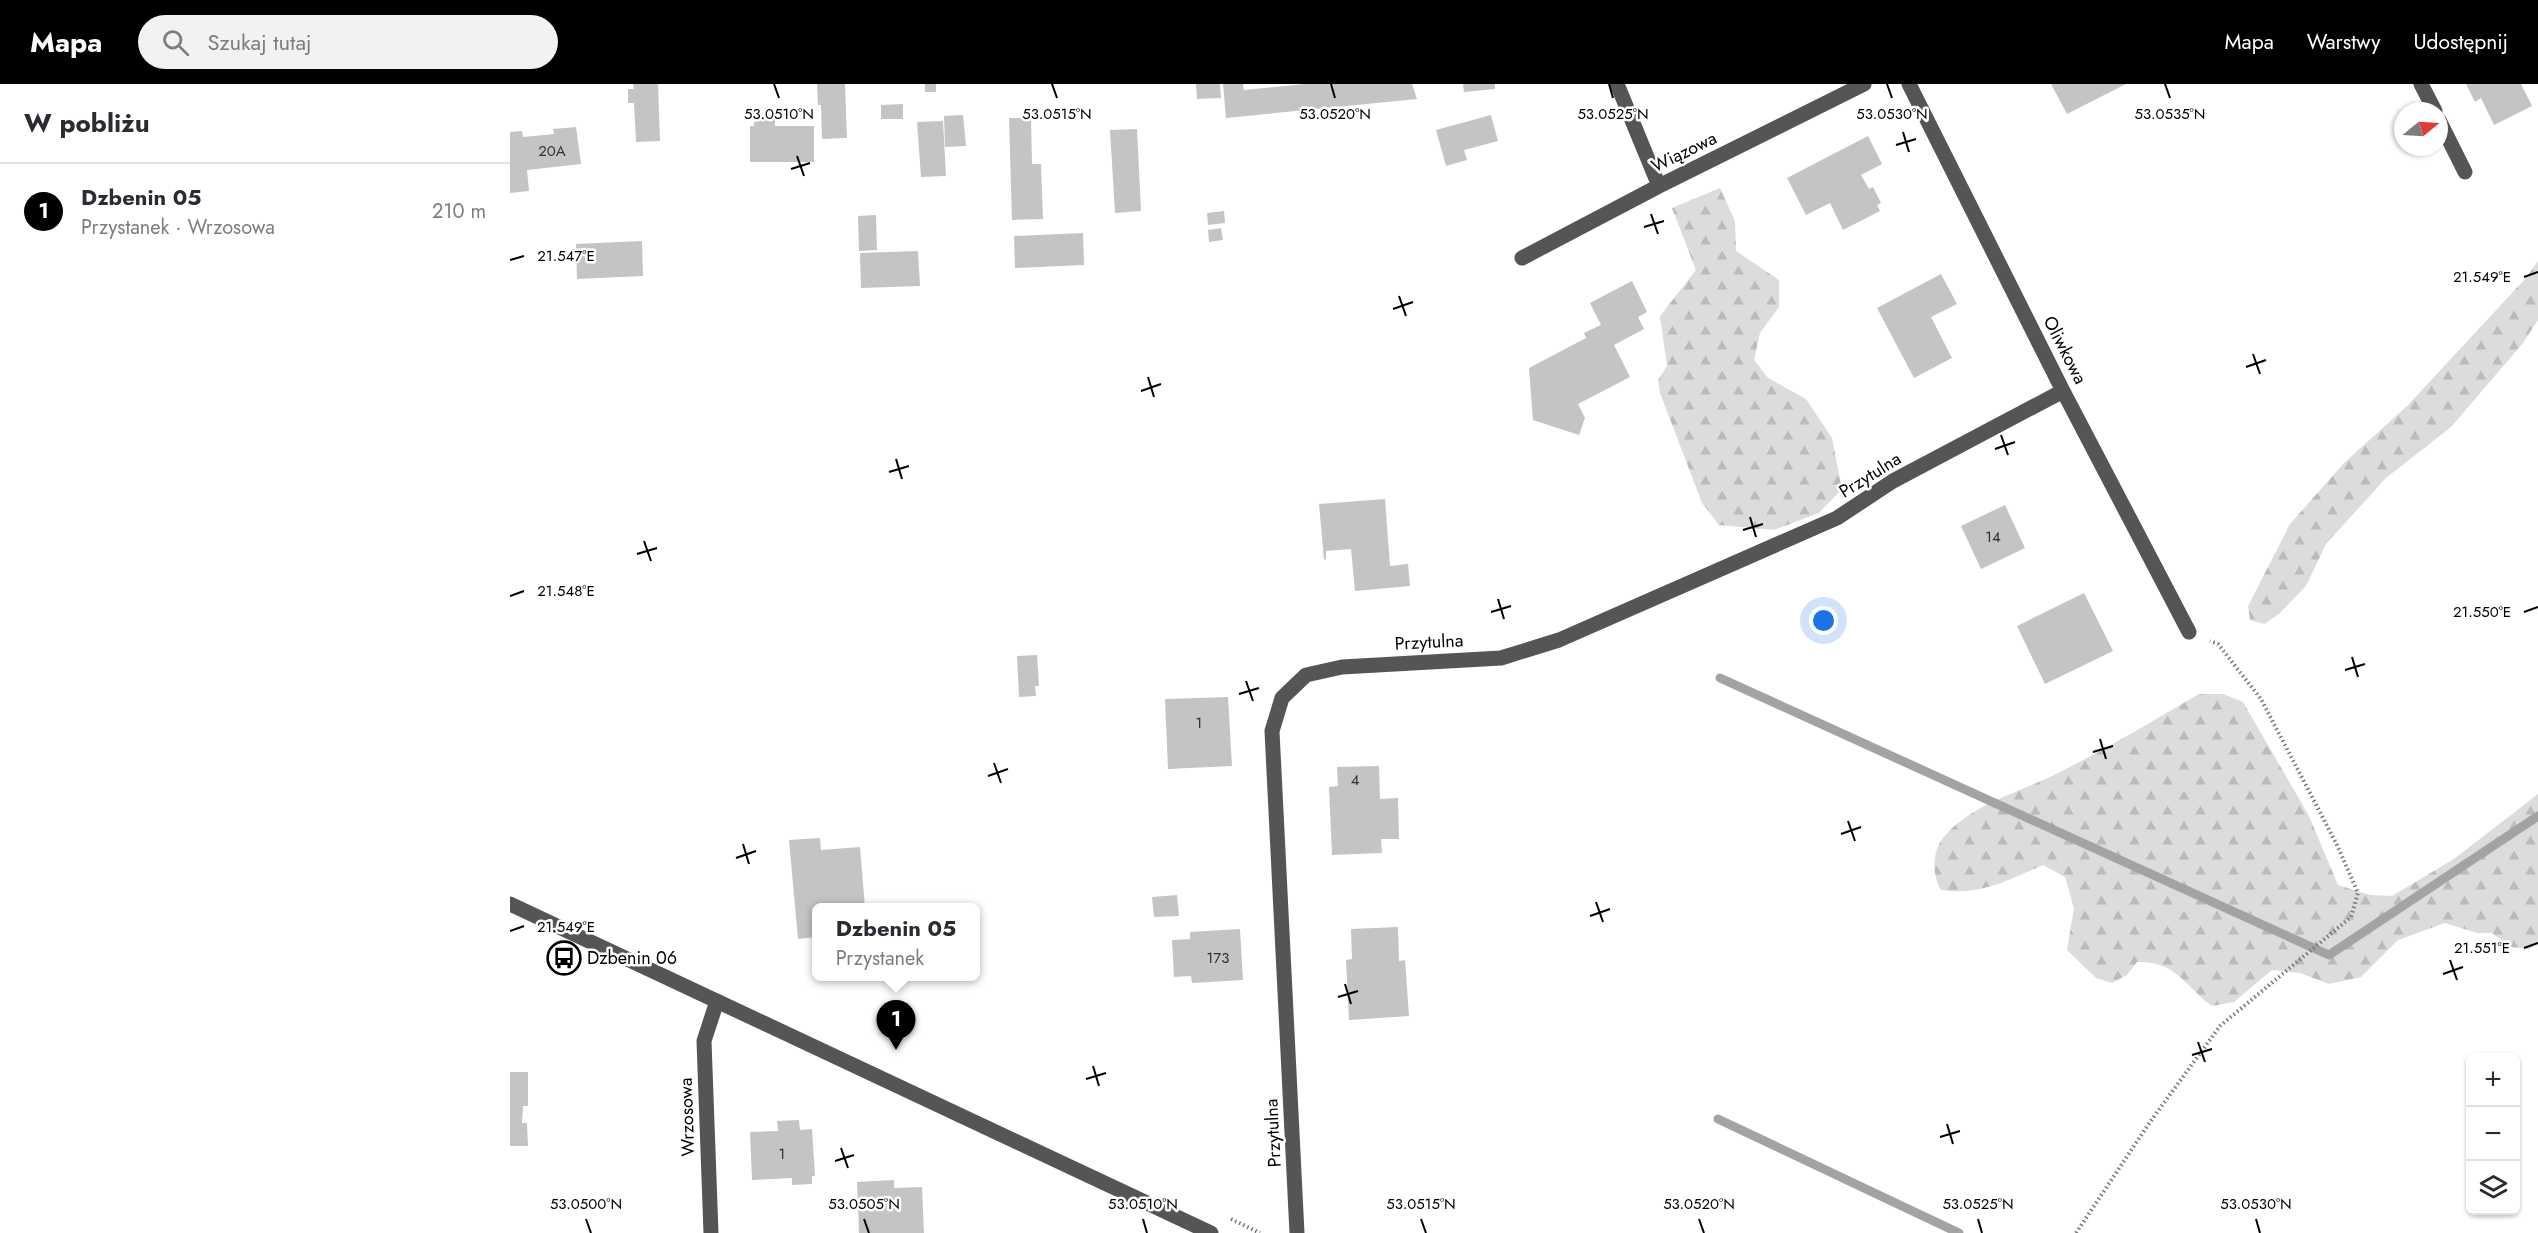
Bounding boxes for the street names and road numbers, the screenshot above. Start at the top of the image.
street label: Wiązowa [1647,125,1721,179]
street label: Oliwkowa [2037,311,2093,389]
street label: Przytulna [1834,446,1906,504]
street label: Przytulna [1394,627,1464,657]
street label: Wrzosowa [673,1077,701,1157]
street label: Przytulna [1258,1098,1288,1168]

